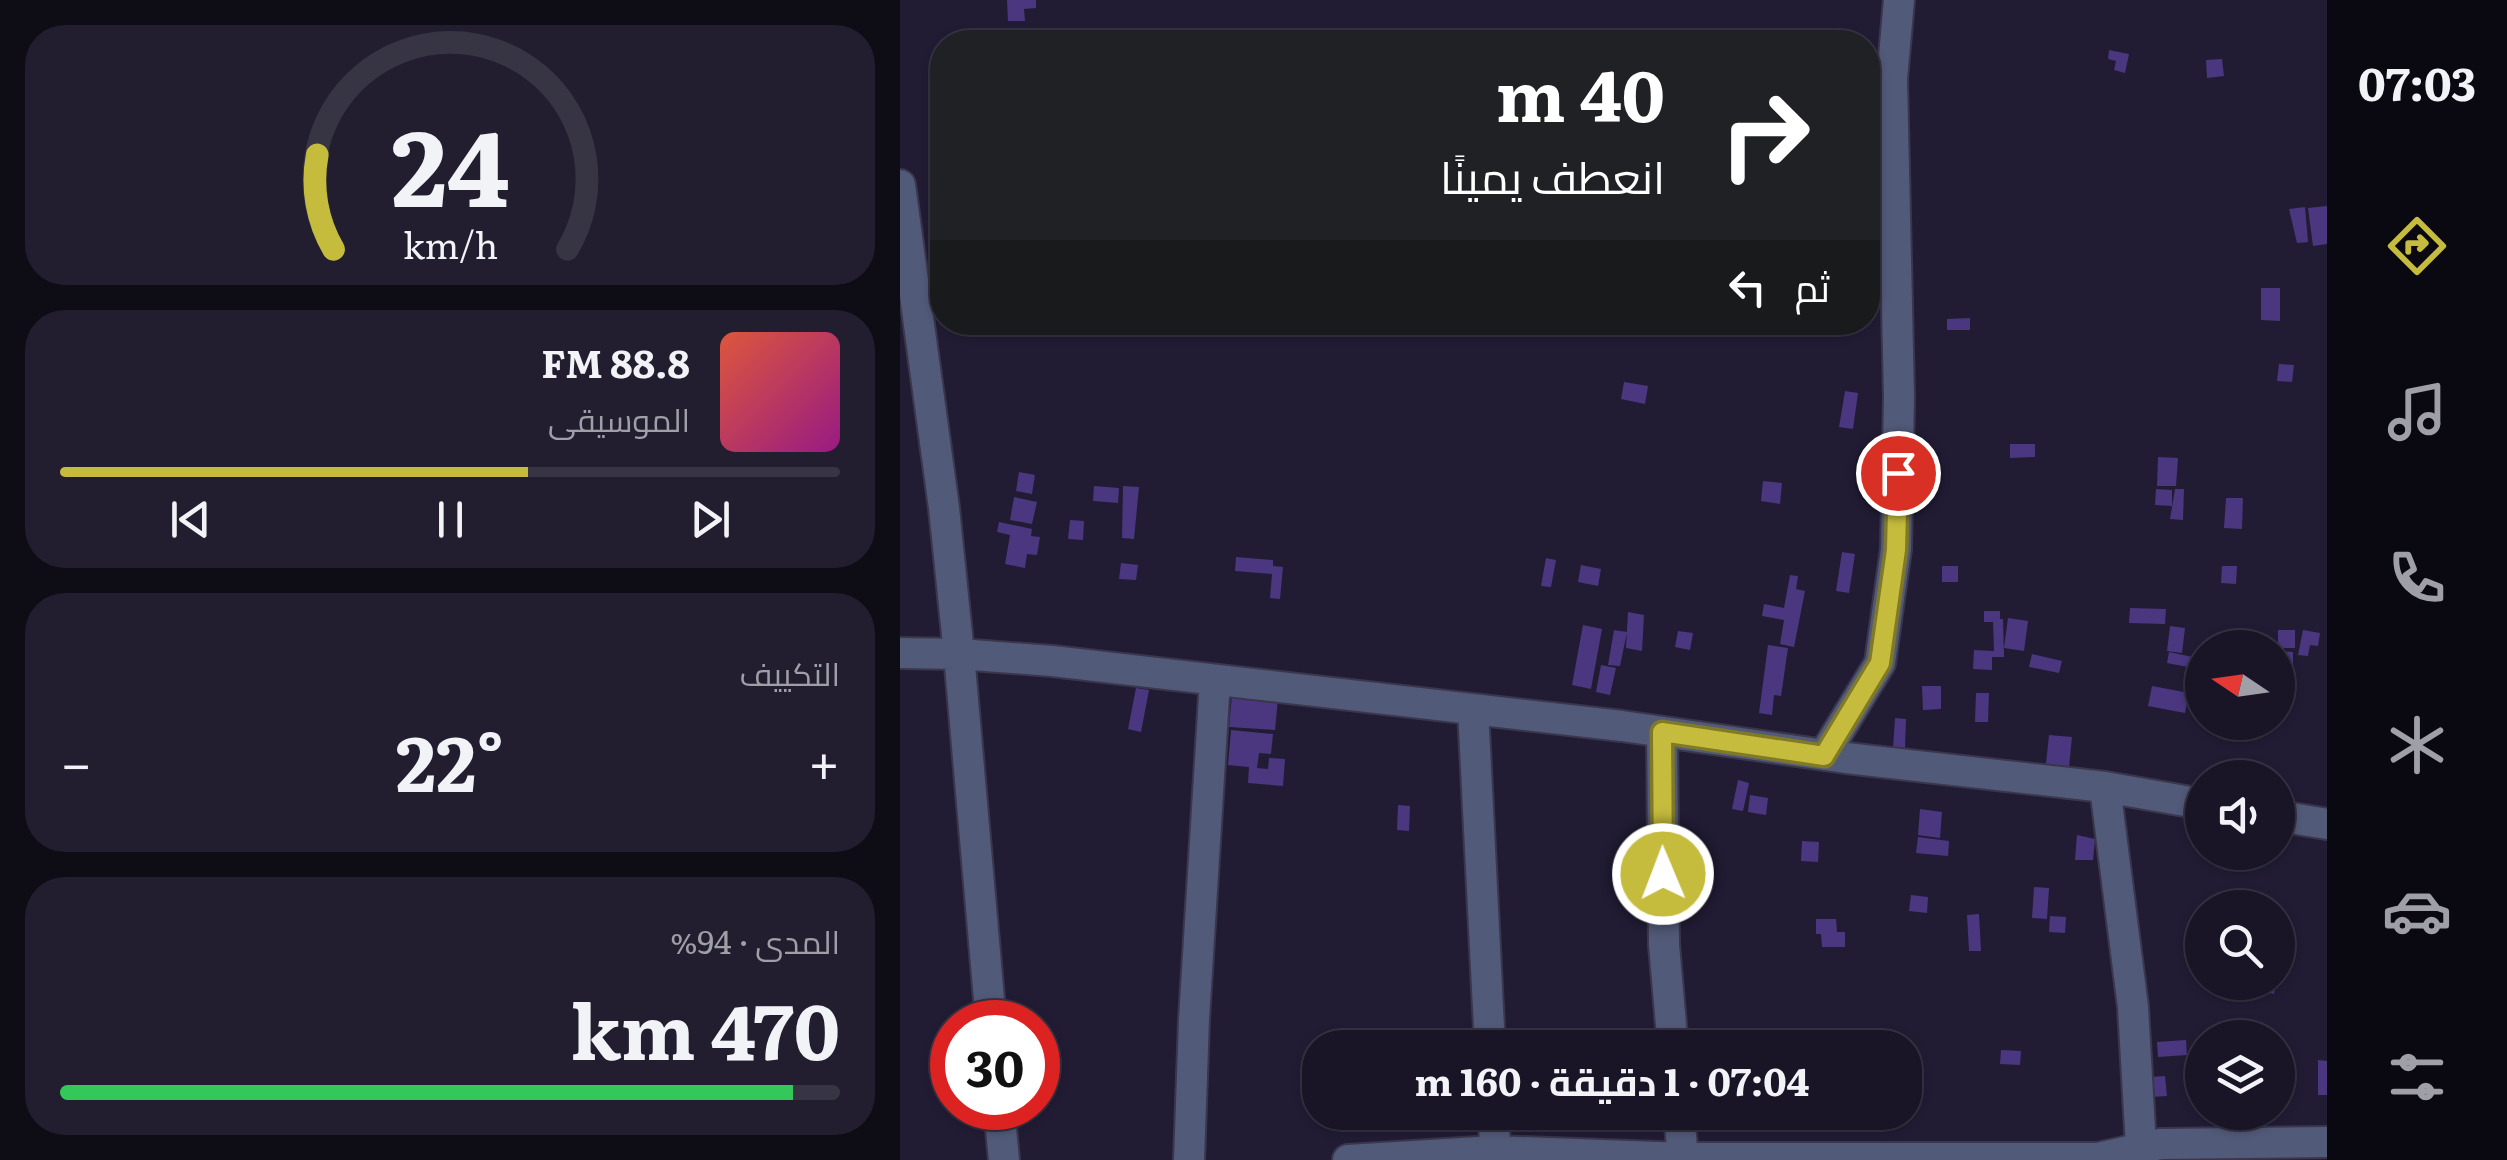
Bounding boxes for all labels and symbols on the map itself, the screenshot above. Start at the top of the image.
pin [1856,431,1941,516]
north arrow [2185,630,2295,740]
position arrow [1611,822,1715,926]
speed limit sign: 30 [930,1000,1060,1130]

